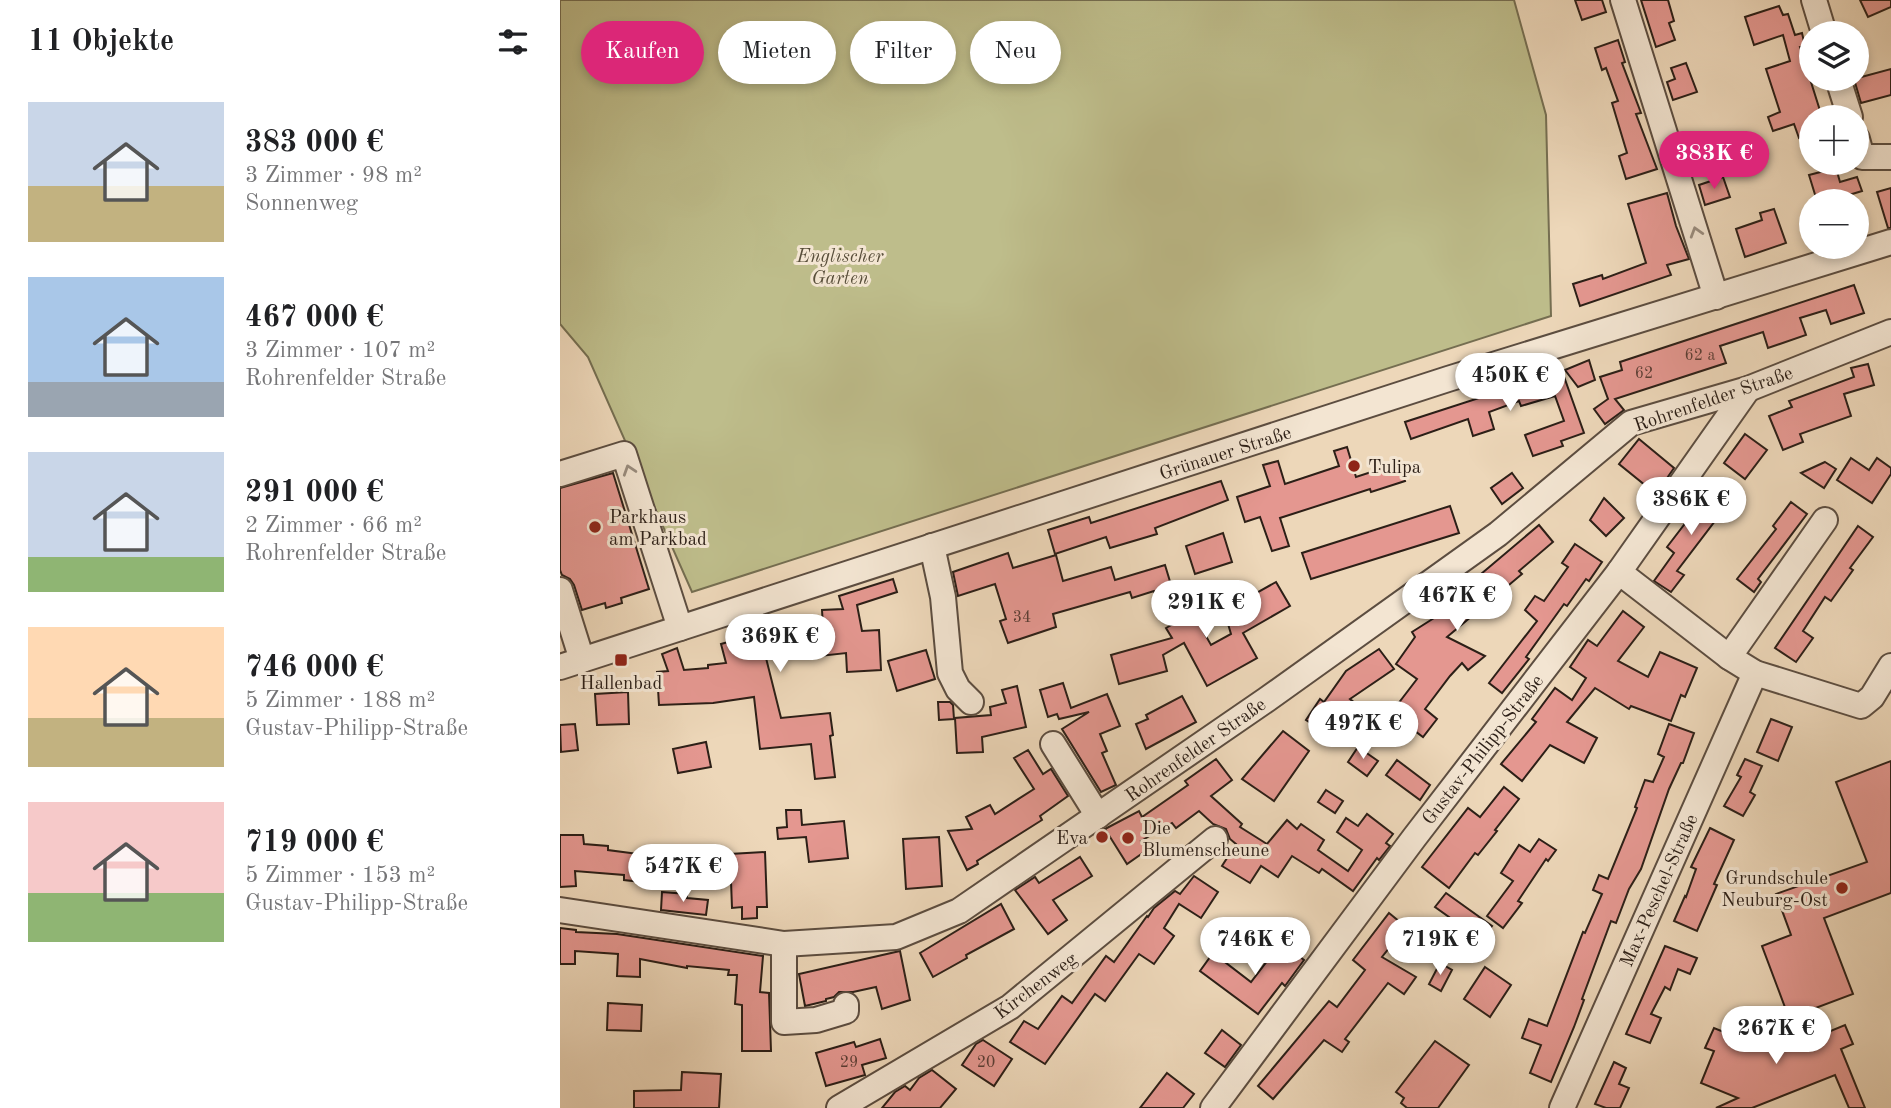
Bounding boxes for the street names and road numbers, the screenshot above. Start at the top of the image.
street label: Rohrenfelder Straße [1632,364,1796,436]
street label: Grünauer Straße [1157,424,1294,485]
street label: Gustav-Philipp-Straße [1420,672,1548,829]
street label: Rohrenfelder Straße [1123,696,1270,807]
street label: Max-Peschel-Straße [1618,812,1703,970]
street label: Kirchenweg [992,950,1082,1024]

